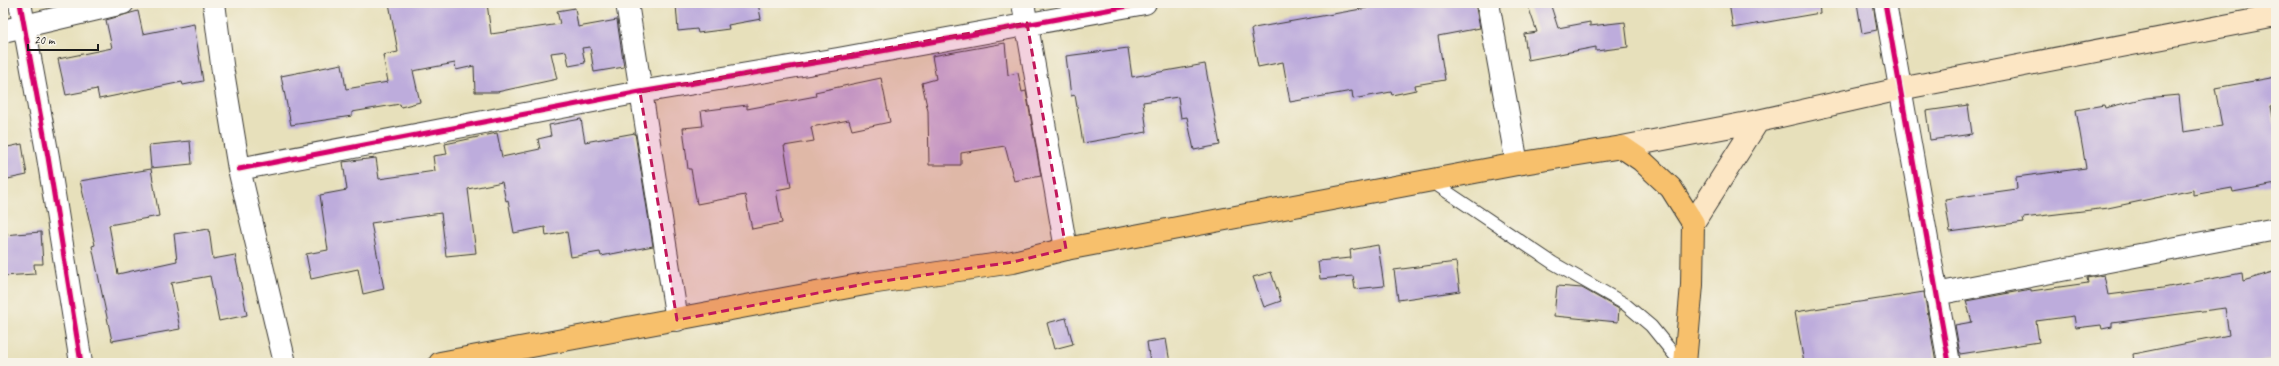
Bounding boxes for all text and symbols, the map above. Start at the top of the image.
scale bar [28,26,98,52]
text: 20 m [34,32,56,48]

